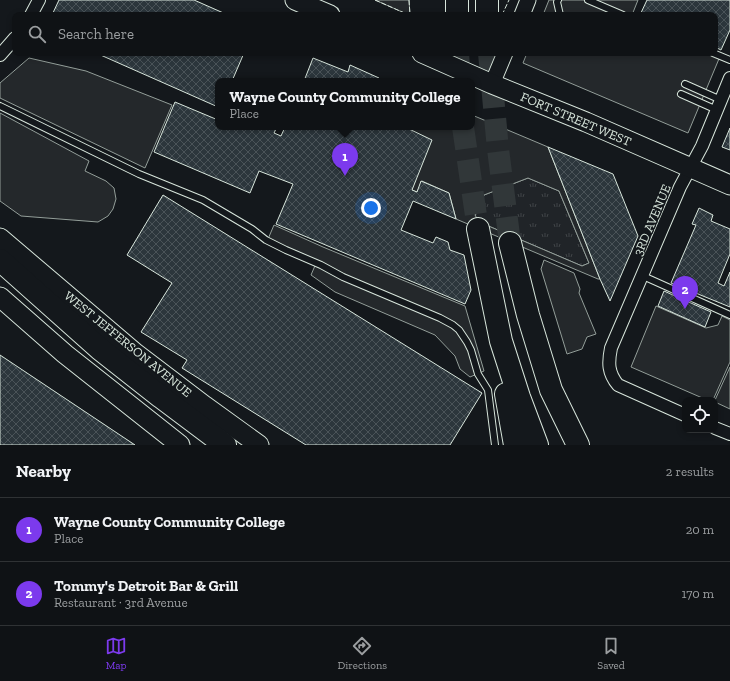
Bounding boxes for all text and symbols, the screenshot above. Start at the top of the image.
search box [12,12,718,56]
icon: search [26,23,48,45]
text: Search here [58,25,134,43]
popup [215,78,475,130]
text: Wayne County Community College [230,88,460,106]
street label: FORT STREET WEST [518,89,634,149]
text: Place [230,106,259,121]
pin: 1 [332,143,358,176]
street label: 3RD AVENUE [630,182,674,258]
your location [361,198,381,218]
pin: 2 [672,276,698,309]
street label: WEST JEFFERSON AVENUE [61,288,195,400]
map controls [682,397,718,433]
button: locate [682,397,718,433]
text: Nearby [16,461,71,481]
text: 2 results [666,464,714,479]
text: Wayne County Community College [54,513,285,531]
text: 1 [26,522,32,537]
text: 20 m [686,522,714,537]
text: Place [54,531,83,546]
text: Tommy's Detroit Bar & Grill [54,577,238,595]
text: 2 [26,586,32,601]
text: 170 m [681,586,714,601]
text: Restaurant · 3rd Avenue [54,595,188,610]
tab: Map [105,635,127,672]
tab: Directions [337,635,387,672]
tab: Saved [597,635,625,672]

